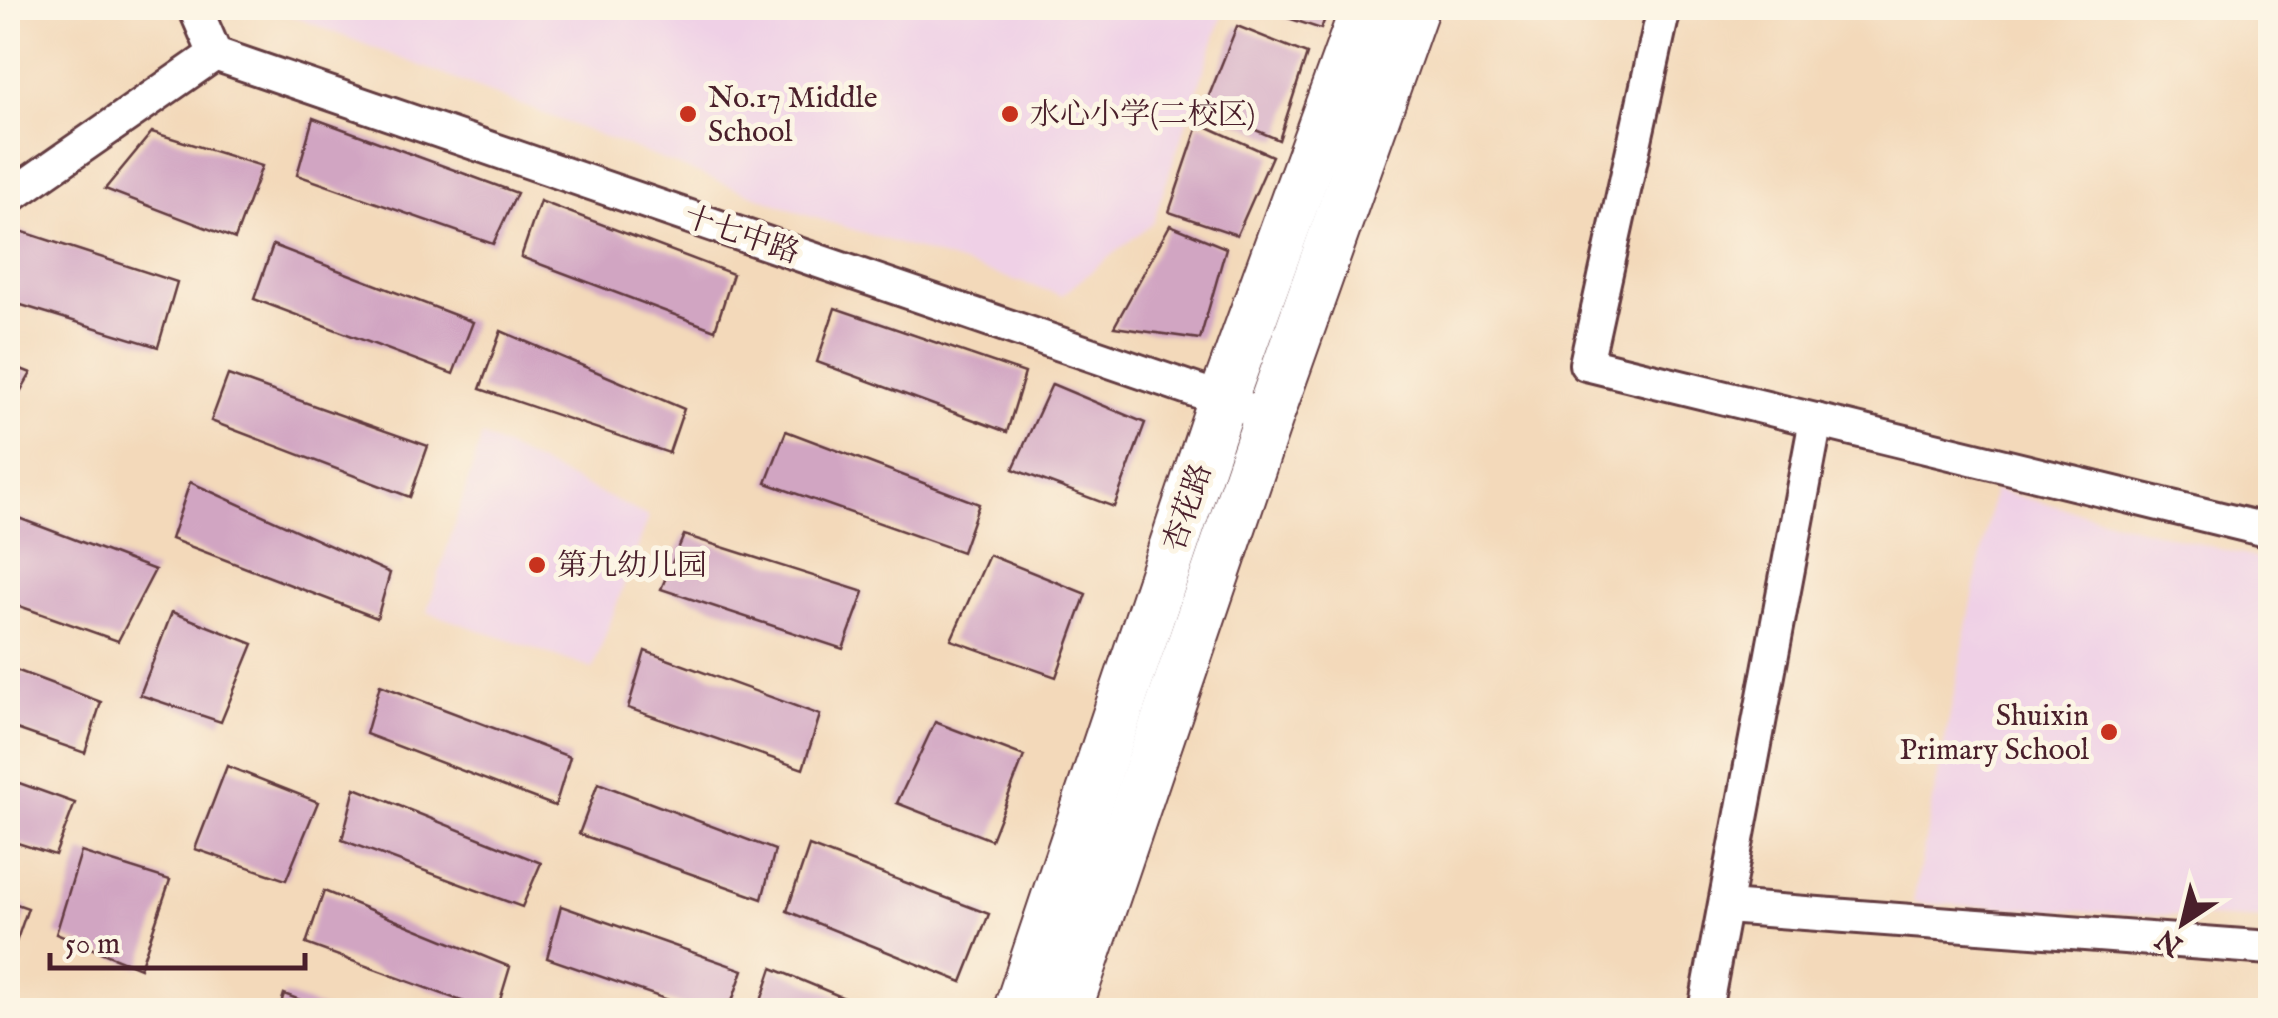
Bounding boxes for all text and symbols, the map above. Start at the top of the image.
place label: No.17 Middle School [708,80,877,152]
place label: 水心小学(二校区) [1030,97,1255,135]
marker: No.17 Middle School [677,103,699,125]
marker: 水心小学(二校区) [999,103,1021,125]
street label: 十七中路 [678,198,804,273]
street label: 杏花路 [1156,459,1222,556]
place label: 第九幼儿园 [557,548,707,586]
marker: 第九幼儿园 [526,554,548,576]
place label: Shuixin Primary School [1900,698,2090,770]
marker: Shuixin Primary School [2098,721,2120,743]
north arrow [2133,873,2233,973]
scale bar [50,908,305,970]
text: N [2150,920,2191,963]
text: 50 m [65,926,120,964]

